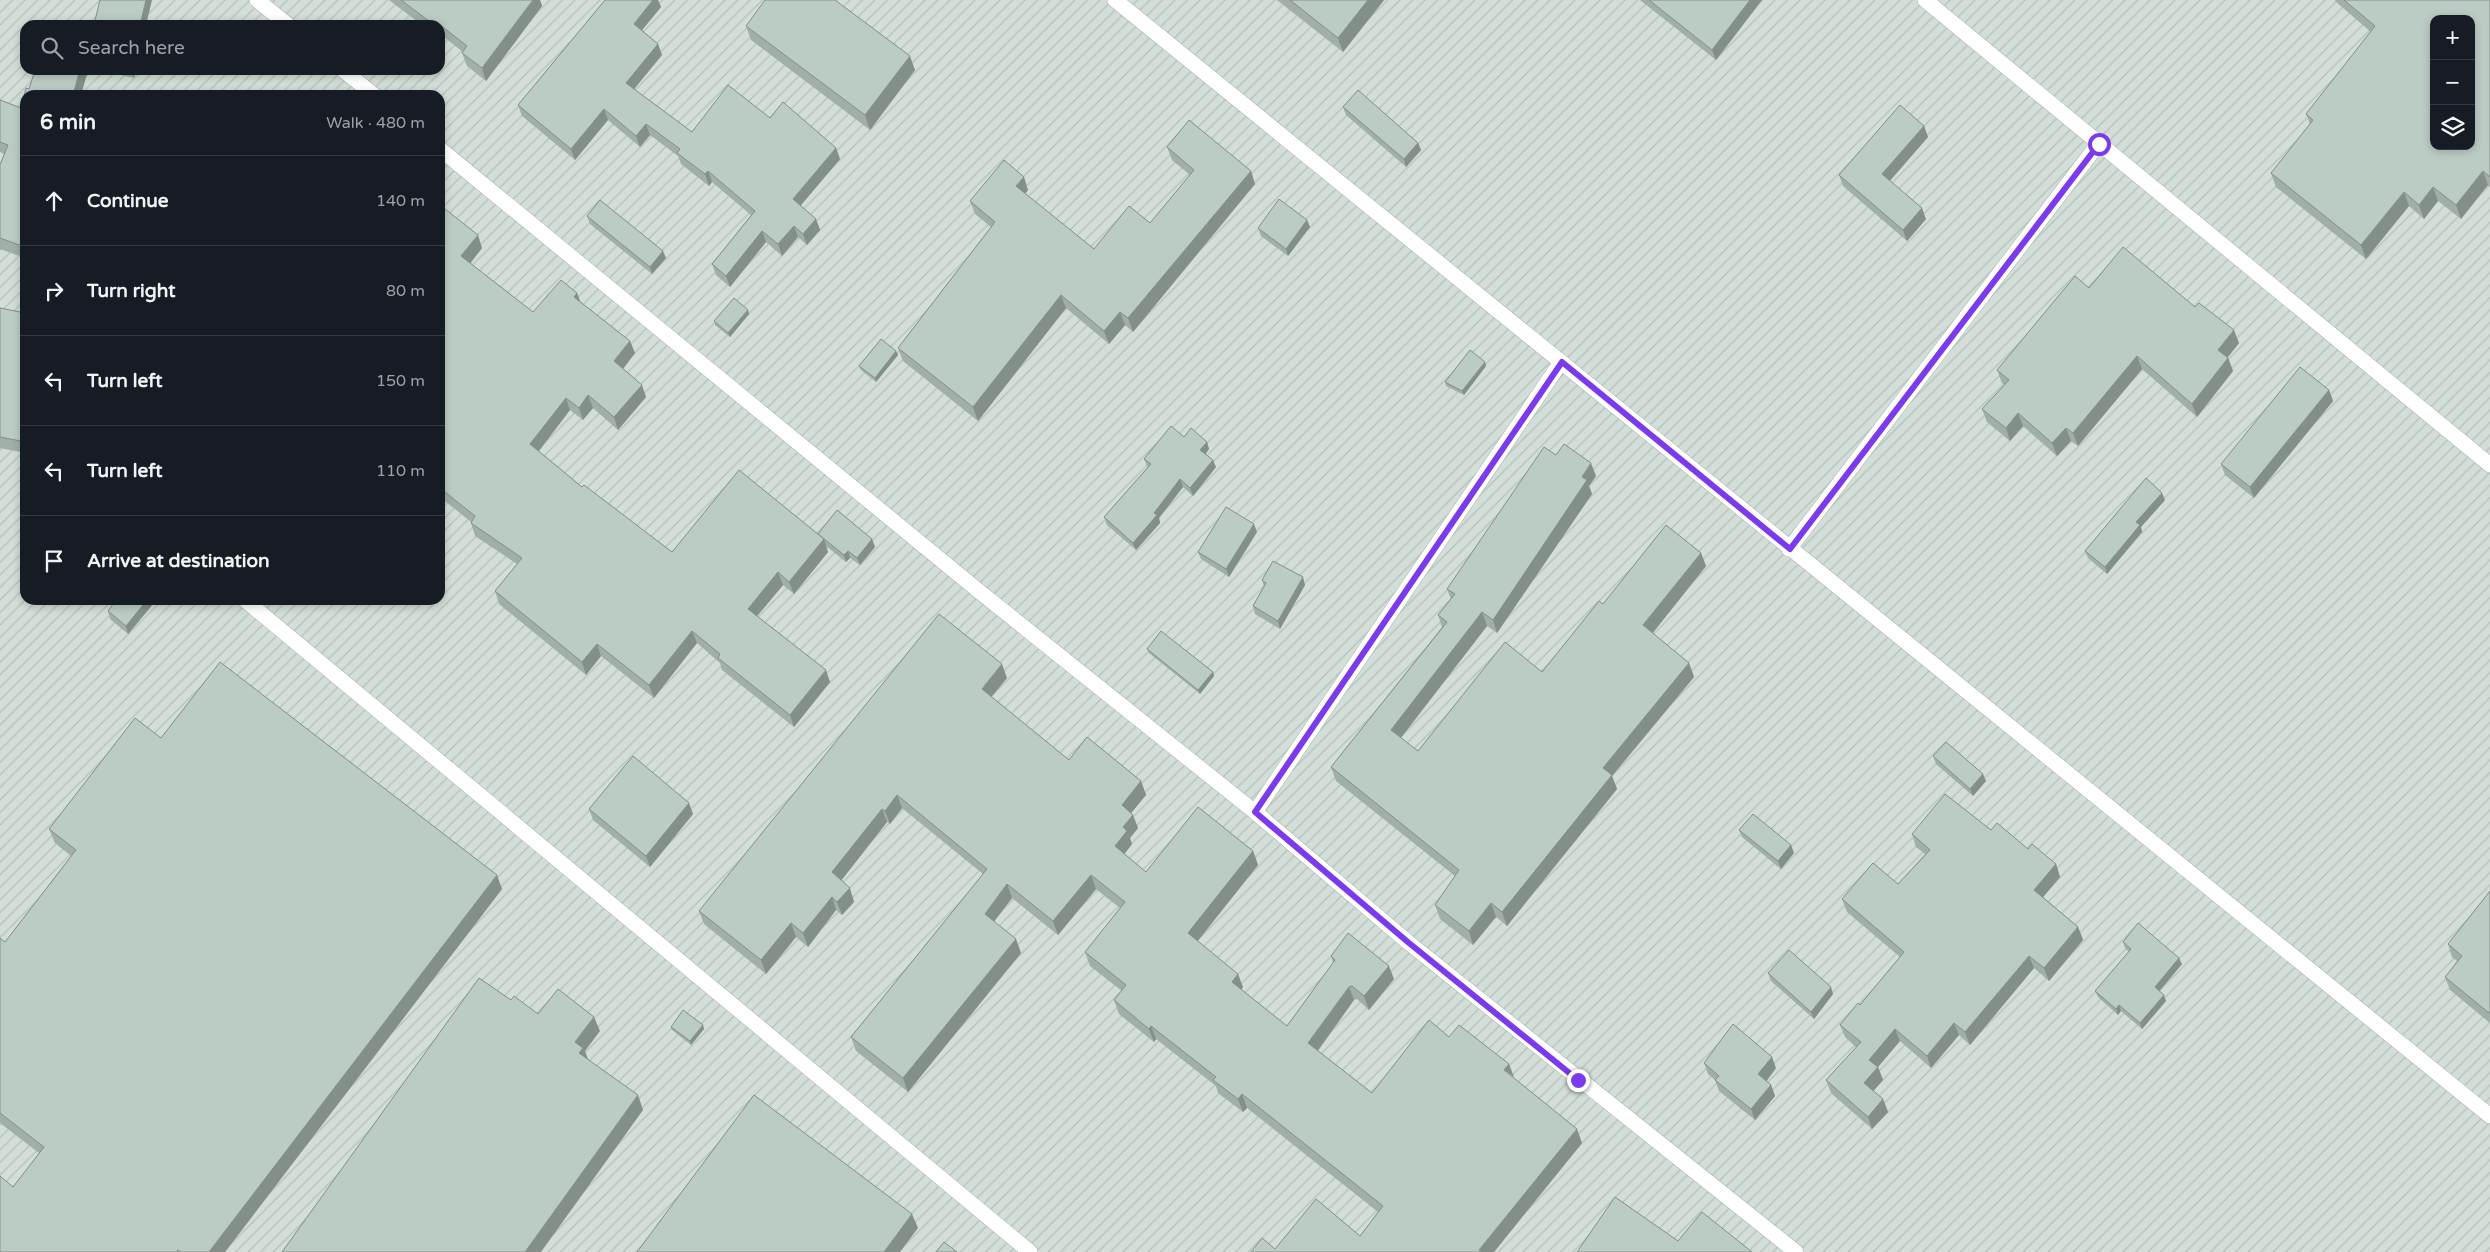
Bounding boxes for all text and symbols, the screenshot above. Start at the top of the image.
map controls [2430,15,2475,150]
button: + [2430,15,2475,60]
search box [20,20,445,75]
icon: search [38,34,66,62]
text: Search here [78,37,185,59]
button: − [2430,60,2475,105]
button: layers [2430,105,2475,150]
text: 6 min [40,110,96,135]
text: Walk · 480 m [326,113,425,133]
route start [2088,133,2111,156]
icon: ahead [40,187,68,215]
text: Continue [87,190,169,212]
text: 140 m [376,191,425,211]
icon: right [40,277,68,305]
text: Turn right [87,280,175,302]
text: 80 m [386,281,425,301]
icon: left [40,367,68,395]
text: Turn left [87,370,163,392]
text: 150 m [376,371,425,391]
icon: left [40,457,68,485]
text: Turn left [87,460,163,482]
text: 110 m [376,461,425,481]
icon: arrive [40,547,68,575]
text: Arrive at destination [87,550,270,572]
route end [1567,1069,1590,1092]

